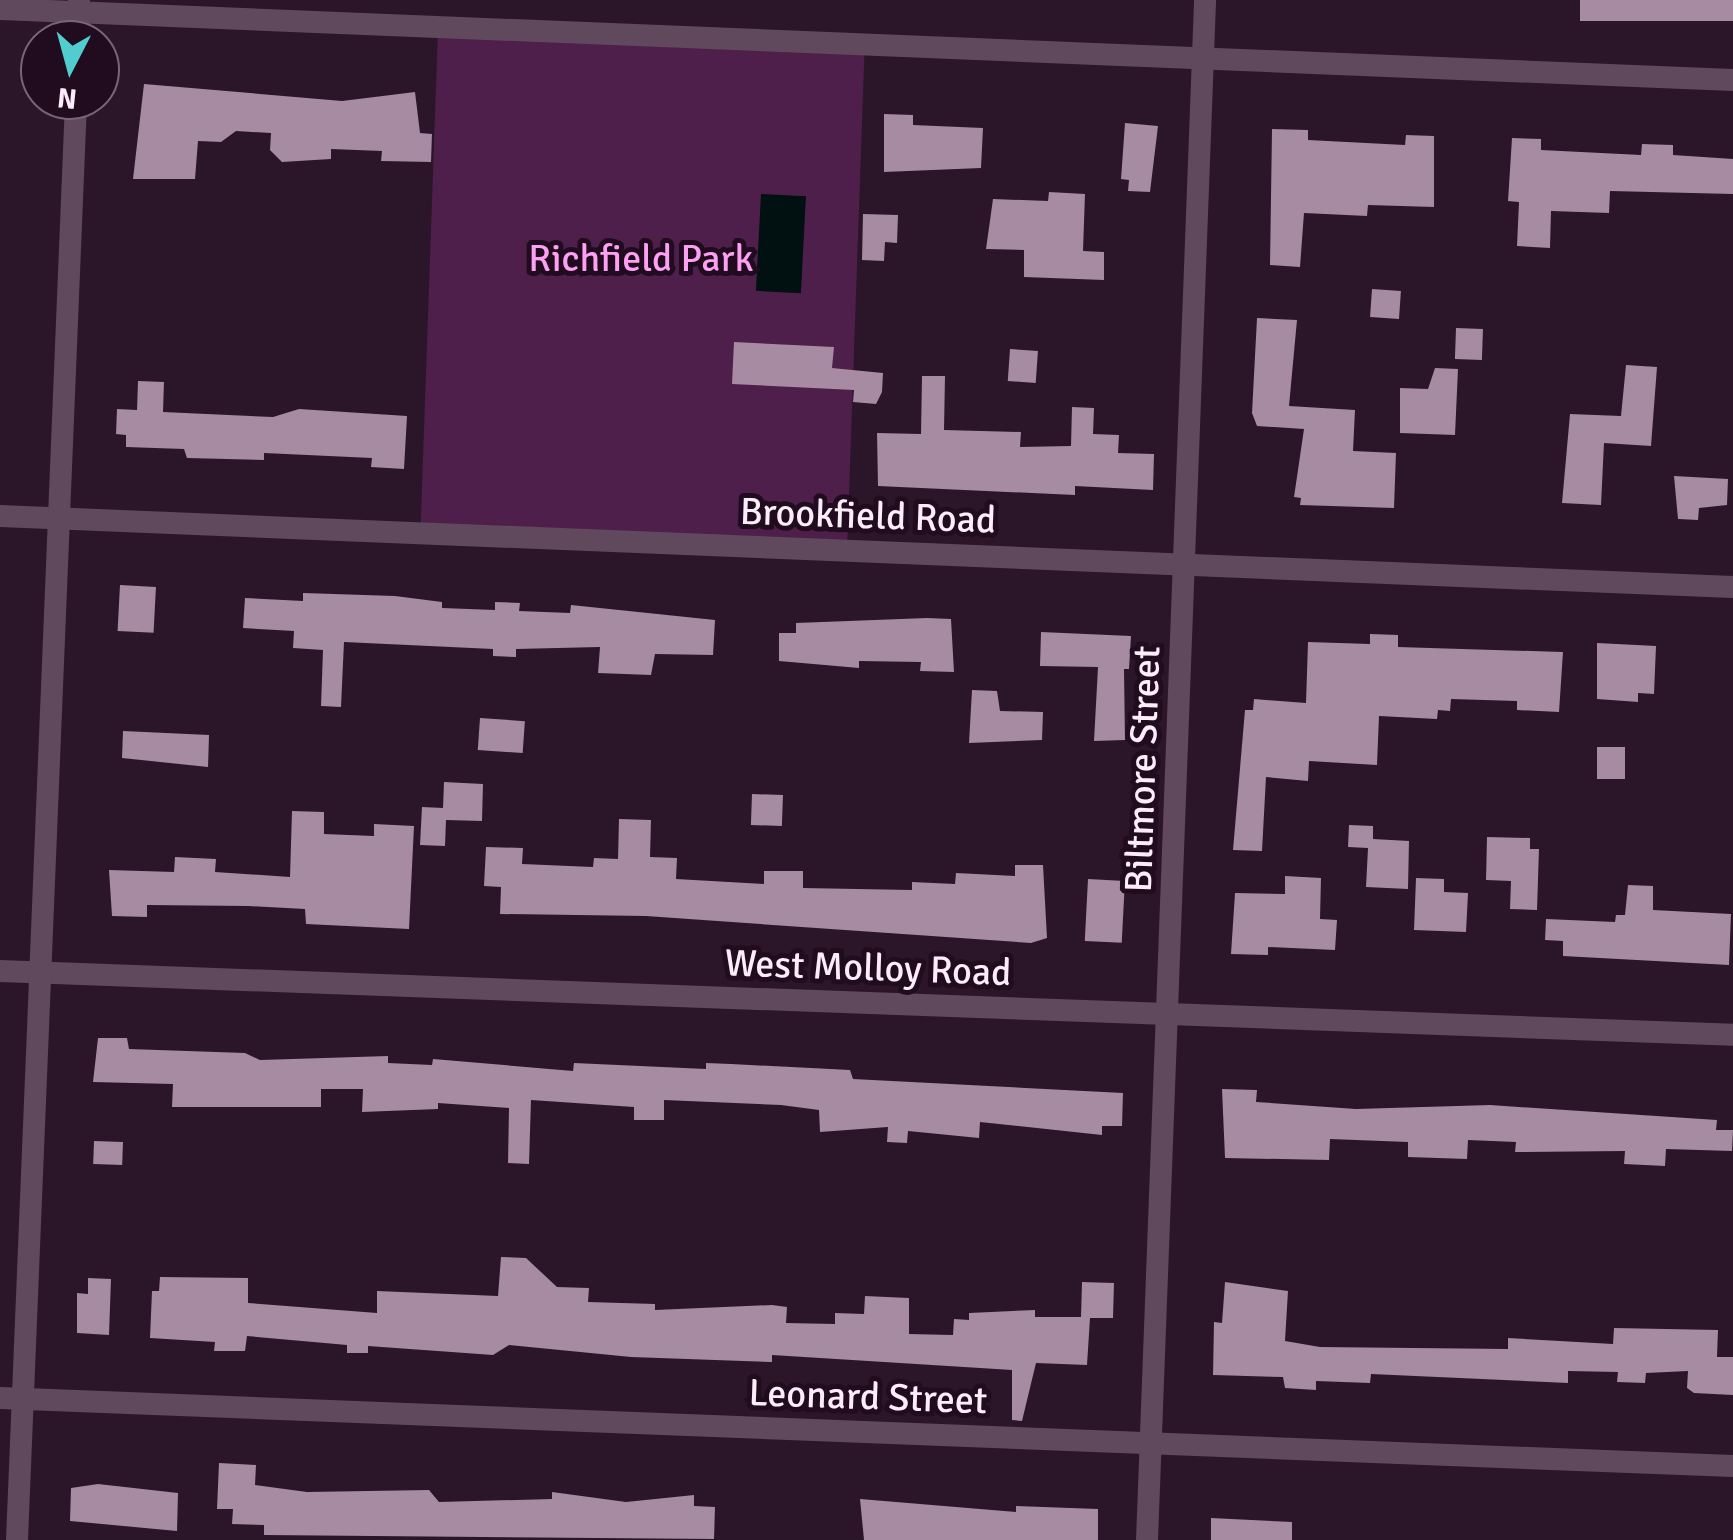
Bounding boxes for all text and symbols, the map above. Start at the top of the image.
north arrow [20,20,120,120]
text: N [56,80,79,116]
park label: Richfield Park [528,236,754,282]
street label: Brookfield Road [739,489,997,543]
street label: Biltmore Street [1116,645,1170,893]
street label: West Molloy Road [724,940,1012,996]
street label: Leonard Street [748,1370,988,1424]

